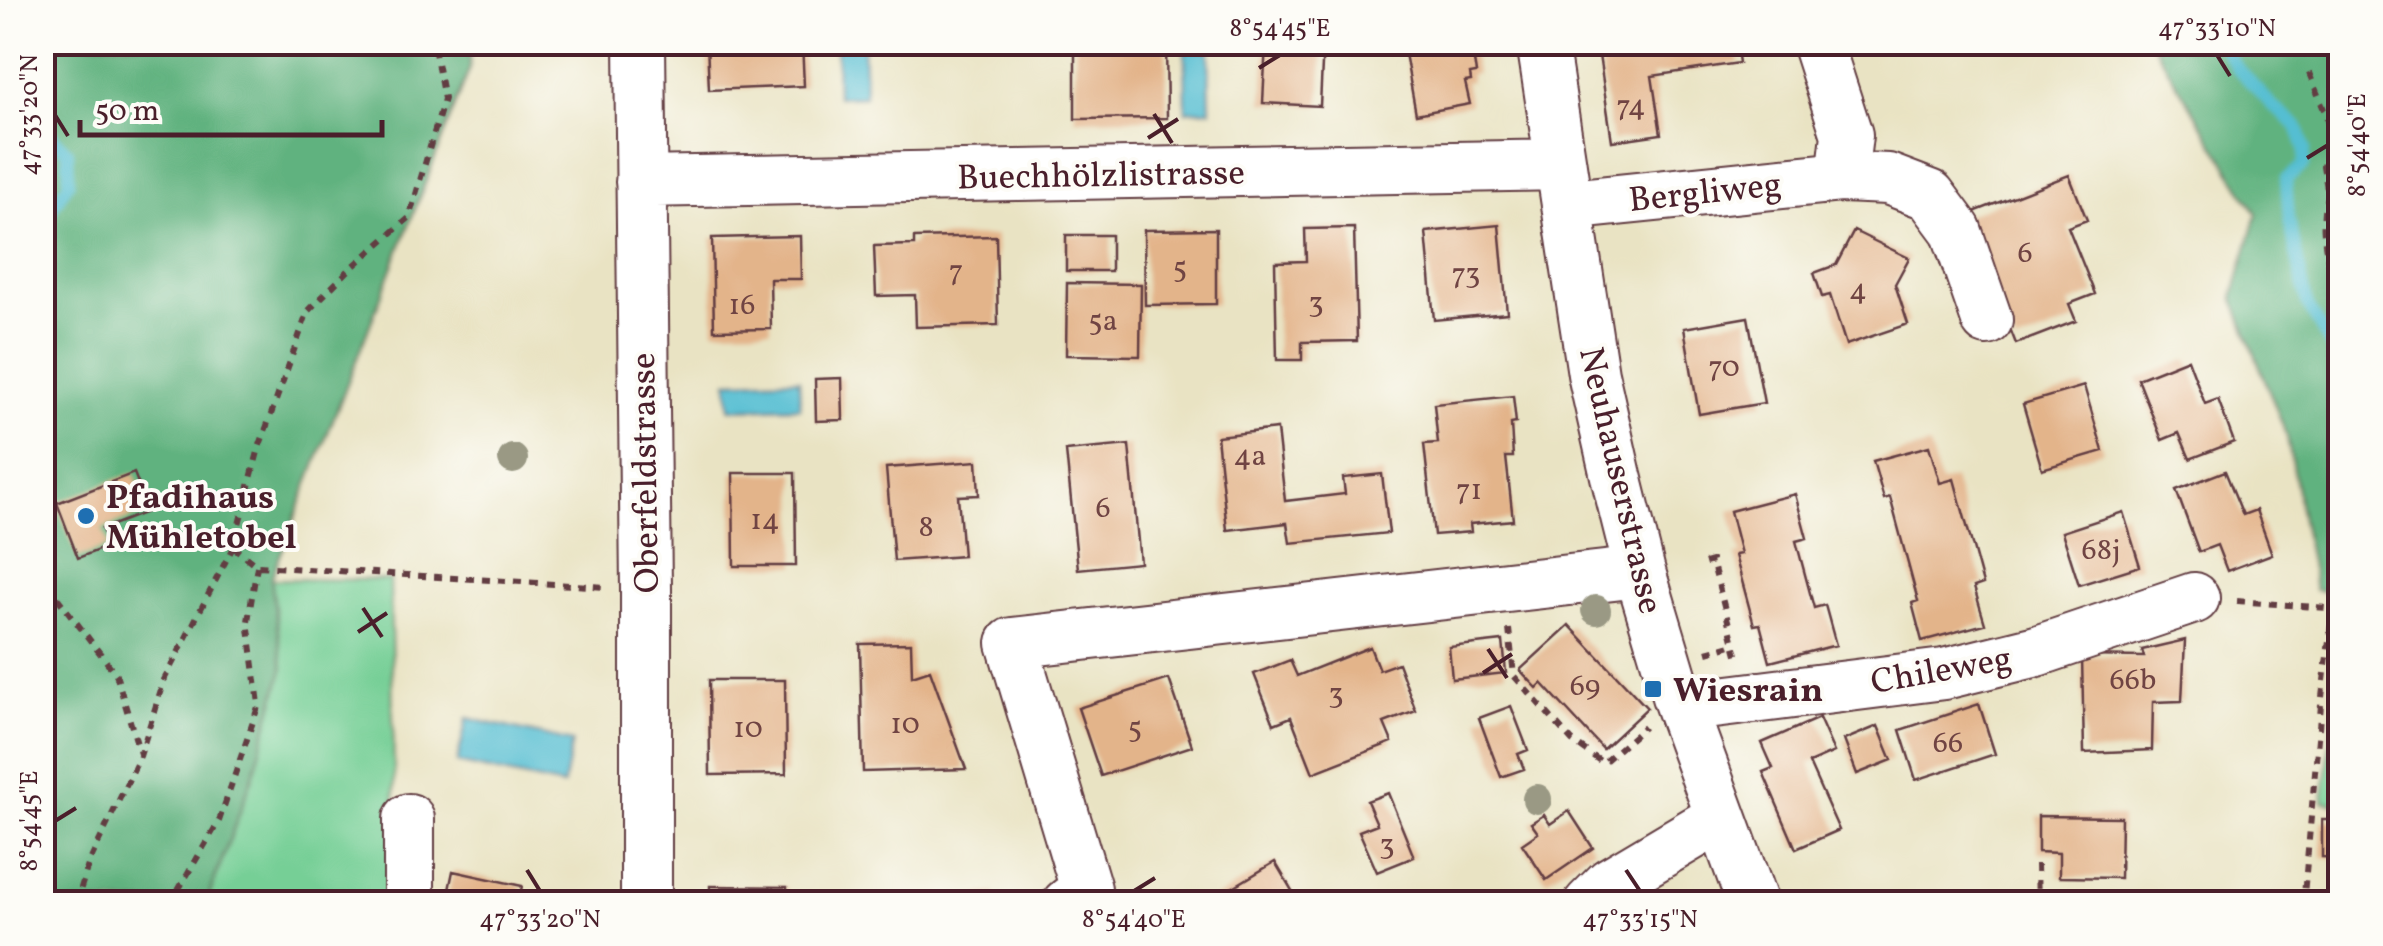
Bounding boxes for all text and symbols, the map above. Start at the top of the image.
text: 8°54'45"E [1229,12,1331,47]
text: 47°33'10"N [2158,12,2276,47]
text: 47°33'20"N [13,54,48,176]
scale bar [80,75,382,137]
house number: 74 [1616,86,1646,128]
text: 50 m [95,91,159,133]
text: 8°54'40"E [2341,93,2376,197]
street label: Buechhölzlistrasse [957,150,1245,204]
street label: Bergliweg [1627,162,1784,226]
house number: 6 [2017,233,2033,275]
house number: 5 [1173,248,1187,290]
house number: 7 [949,251,963,293]
house number: 73 [1451,254,1481,296]
house number: 4 [1849,270,1867,312]
house number: 3 [1308,283,1324,325]
house number: 16 [729,285,755,327]
house number: 5a [1088,301,1118,343]
street label: Neuhauserstrasse [1565,343,1673,619]
house number: 70 [1708,347,1740,389]
street label: Oberfeldstrasse [621,352,673,594]
house number: 4a [1234,436,1266,478]
house number: 71 [1456,470,1482,512]
place label: Pfadihaus Mühletobel [106,475,297,563]
house number: 6 [1095,488,1111,530]
house number: 14 [750,500,780,542]
marker: Pfadihaus Mühletobel [75,505,97,527]
house number: 8 [918,507,934,549]
house number: 68j [2082,530,2120,572]
street label: Chileweg [1867,636,2016,708]
house number: 66b [2110,660,2156,702]
house number: 69 [1570,666,1600,708]
place label: Wiesrain [1673,668,1823,716]
house number: 3 [1328,674,1344,716]
marker: Wiesrain [1642,678,1664,700]
house number: 10 [890,704,920,746]
house number: 10 [733,708,763,750]
house number: 5 [1128,708,1142,750]
house number: 66 [1933,723,1963,765]
text: 8°54'45"E [13,770,48,872]
house number: 3 [1379,825,1395,867]
text: 47°33'20"N [479,903,601,938]
text: 8°54'40"E [1082,903,1186,938]
text: 47°33'15"N [1582,903,1698,938]

